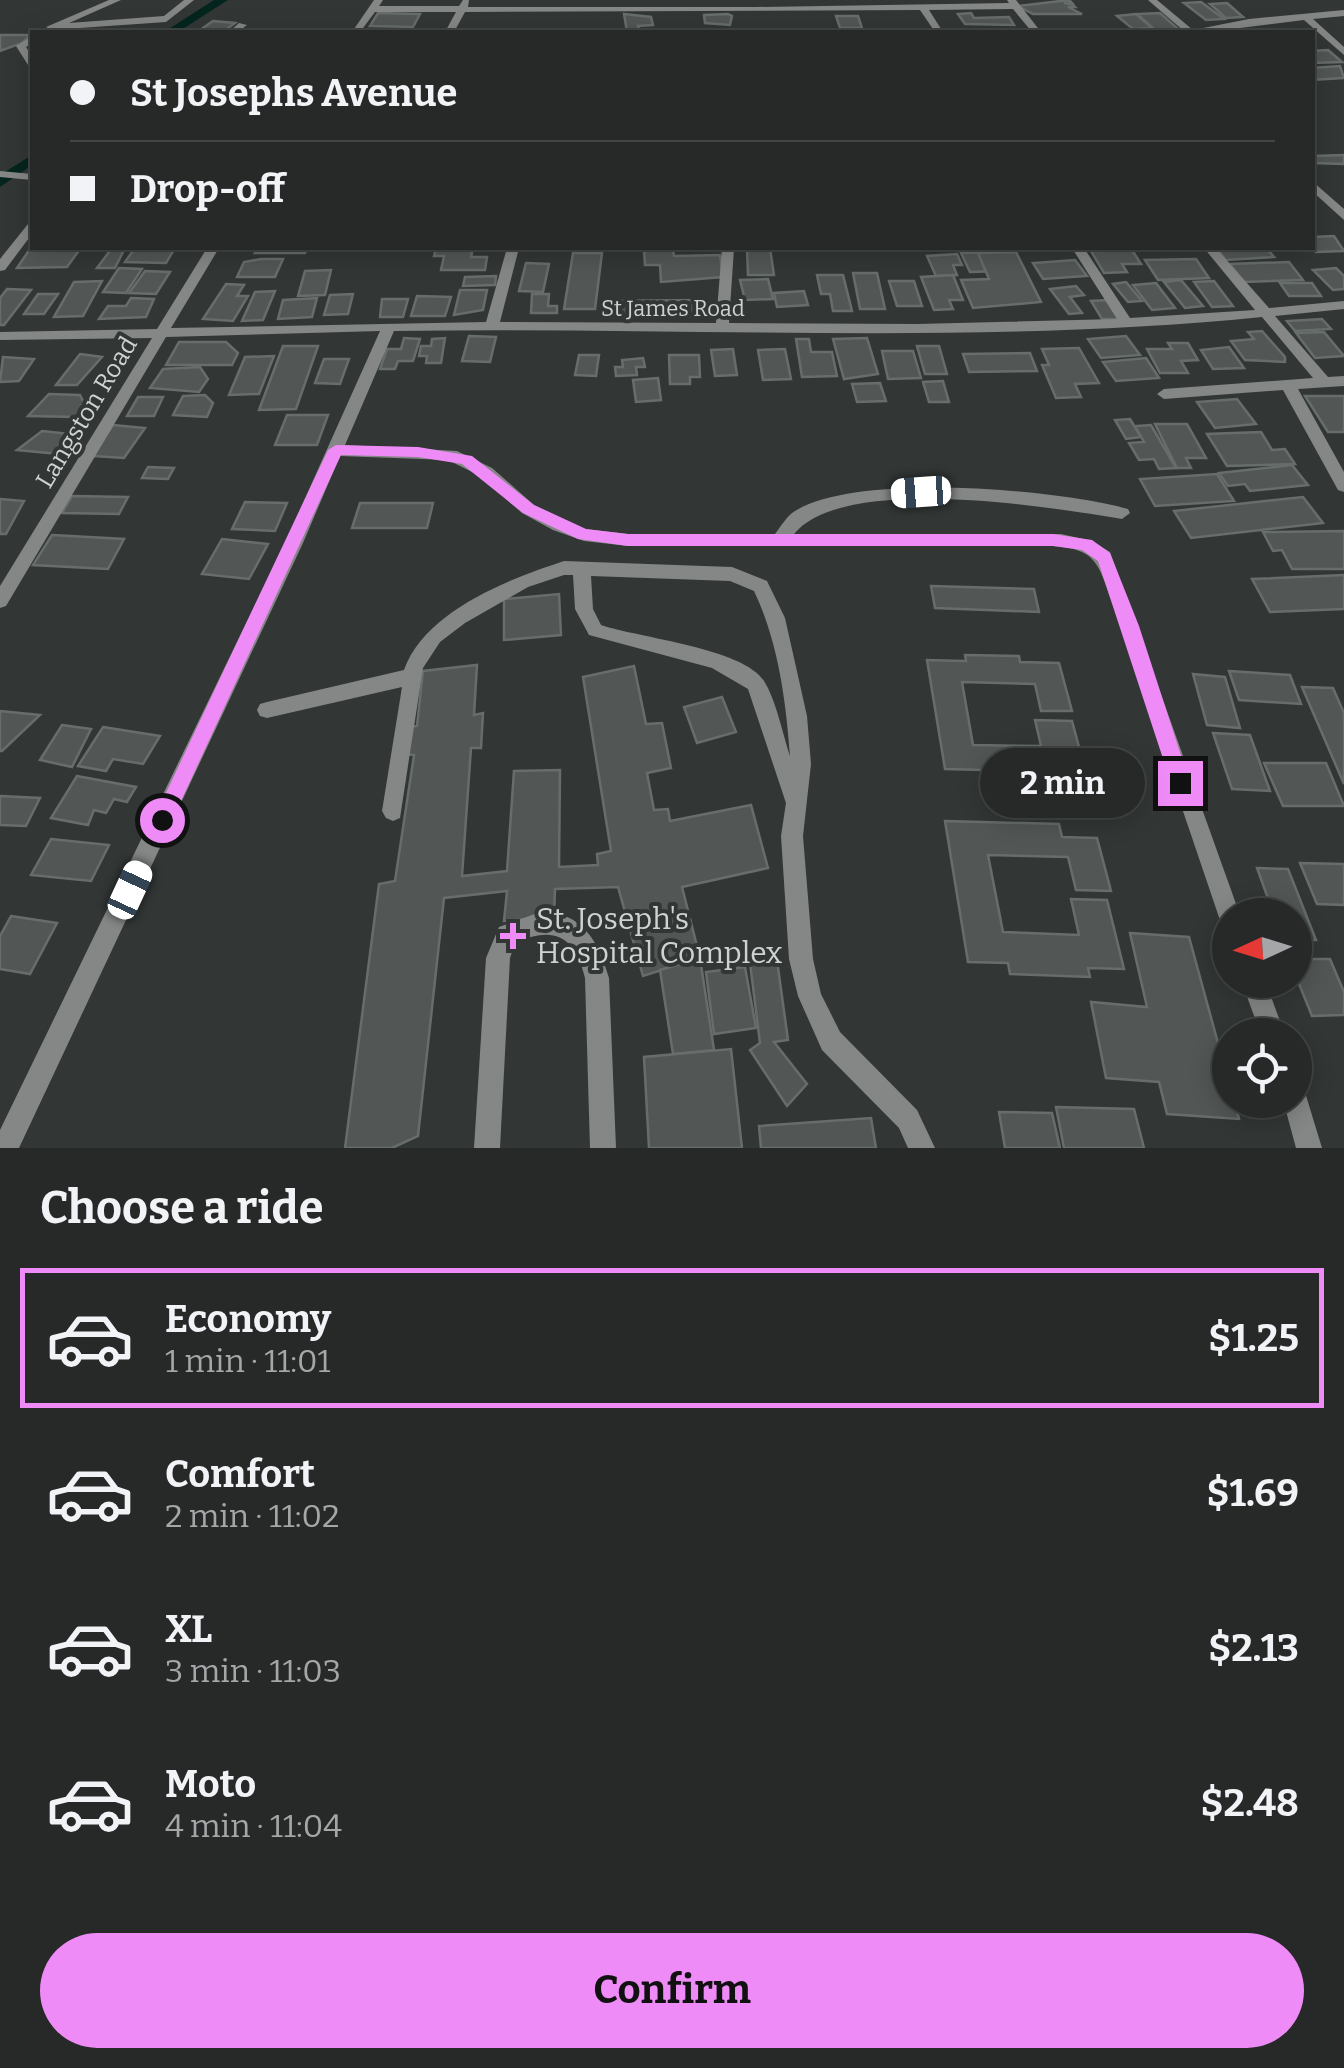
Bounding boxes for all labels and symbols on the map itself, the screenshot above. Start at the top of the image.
street label: St James Road [601,295,745,322]
street label: Langston Road [30,331,144,494]
car [890,475,952,509]
callout: 2 min [980,748,1145,818]
route end [1158,761,1203,806]
route start [140,798,185,843]
car [104,856,156,924]
north arrow [1212,898,1312,998]
place label: St. Joseph's Hospital Complex [536,901,783,971]
marker: St. Joseph's Hospital Complex [500,923,526,949]

